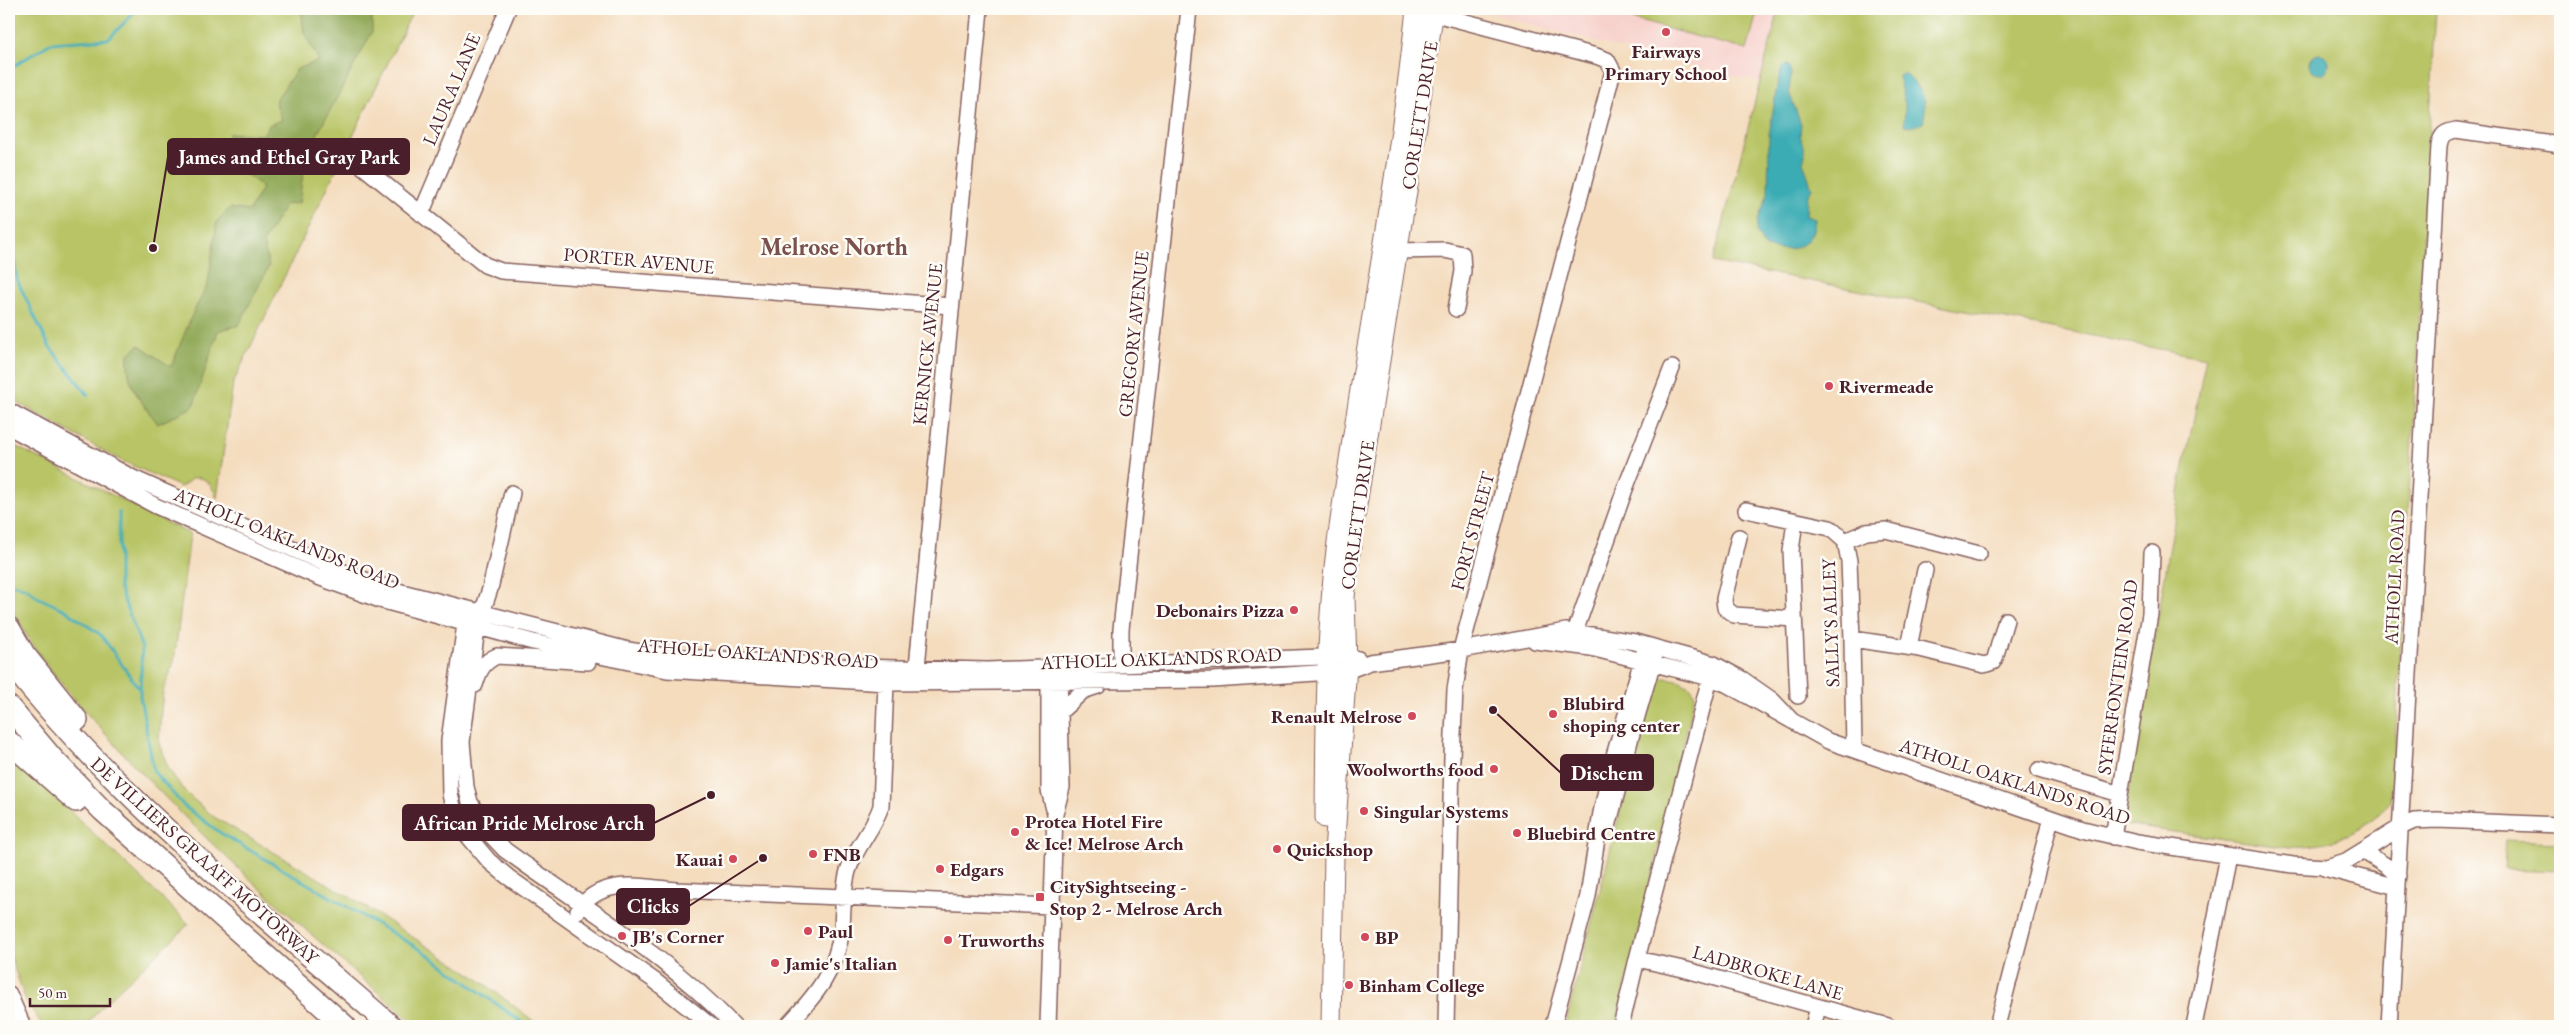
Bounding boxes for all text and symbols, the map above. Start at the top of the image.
marker: Fairways Primary School [1660,26,1672,38]
street label: LAURA LANE [417,29,486,149]
street label: CORLETT DRIVE [1395,39,1444,191]
place label: Fairways Primary School [1605,39,1728,86]
callout: James and Ethel Gray Park [168,139,409,174]
text: James and Ethel Gray Park [176,144,401,170]
district label: Melrose North [760,231,908,262]
street label: PORTER AVENUE [563,241,716,280]
street label: GREGORY AVENUE [1112,249,1155,418]
street label: KERNICK AVENUE [907,262,948,426]
place label: Rivermeade [1839,374,1933,399]
marker: Rivermeade [1823,380,1835,392]
street label: CORLETT DRIVE [1335,439,1380,591]
street label: FORT STREET [1445,469,1500,593]
street label: ATHOLL OAKLANDS ROAD [169,481,403,595]
street label: ATHOLL ROAD [2378,509,2411,646]
street label: SALLY'S ALLEY [1816,557,1845,688]
street label: SYFERFONTEIN ROAD [2091,578,2144,776]
place label: Debonairs Pizza [1156,598,1285,623]
marker: Debonairs Pizza [1288,604,1300,616]
street label: ATHOLL OAKLANDS ROAD [636,633,879,674]
street label: ATHOLL OAKLANDS ROAD [1039,642,1282,675]
place label: Blubird shoping center [1563,691,1680,738]
place label: Renault Melrose [1271,704,1402,729]
marker: Blubird shoping center [1547,708,1559,720]
marker: Renault Melrose [1406,710,1418,722]
street label: ATHOLL OAKLANDS ROAD [1895,732,2133,831]
street label: DE VILLIERS GRAAFF MOTORWAY [85,751,325,970]
callout: Dischem [1561,755,1653,790]
place label: Woolworths food [1346,757,1484,782]
text: Dischem [1571,760,1643,786]
marker: Woolworths food [1488,763,1500,775]
place label: Singular Systems [1374,799,1508,824]
callout: African Pride Melrose Arch [403,805,654,840]
marker: Singular Systems [1358,805,1370,817]
place label: Protea Hotel Fire & Ice! Melrose Arch [1025,809,1184,856]
text: African Pride Melrose Arch [413,810,644,836]
place label: Bluebird Centre [1527,821,1655,846]
marker: Protea Hotel Fire & Ice! Melrose Arch [1009,826,1021,838]
marker: Bluebird Centre [1511,827,1523,839]
place label: Quickshop [1287,837,1374,862]
place label: FNB [823,842,861,867]
marker: Quickshop [1271,843,1283,855]
place label: Kauai [676,847,723,872]
marker: FNB [807,848,819,860]
marker: Kauai [727,853,739,865]
place label: Edgars [950,857,1004,882]
marker: Edgars [934,863,946,875]
place label: CitySightseeing - Stop 2 - Melrose Arch [1050,874,1223,921]
callout: Clicks [617,889,689,924]
marker: CitySightseeing - Stop 2 - Melrose Arch [1034,891,1046,903]
text: Clicks [627,893,679,919]
place label: Paul [818,919,854,944]
place label: JB's Corner [630,924,724,949]
marker: Paul [802,925,814,937]
place label: BP [1375,925,1399,950]
place label: Truworths [958,928,1045,953]
marker: JB's Corner [616,930,628,942]
marker: BP [1359,931,1371,943]
marker: Truworths [942,934,954,946]
street label: LADBROKE LANE [1690,939,1846,1006]
place label: Jamie's Italian [783,951,897,976]
marker: Jamie's Italian [769,957,781,969]
place label: Binham College [1359,973,1485,998]
scale bar [30,975,110,1007]
marker: Binham College [1343,979,1355,991]
text: 50 m [38,983,67,1002]

